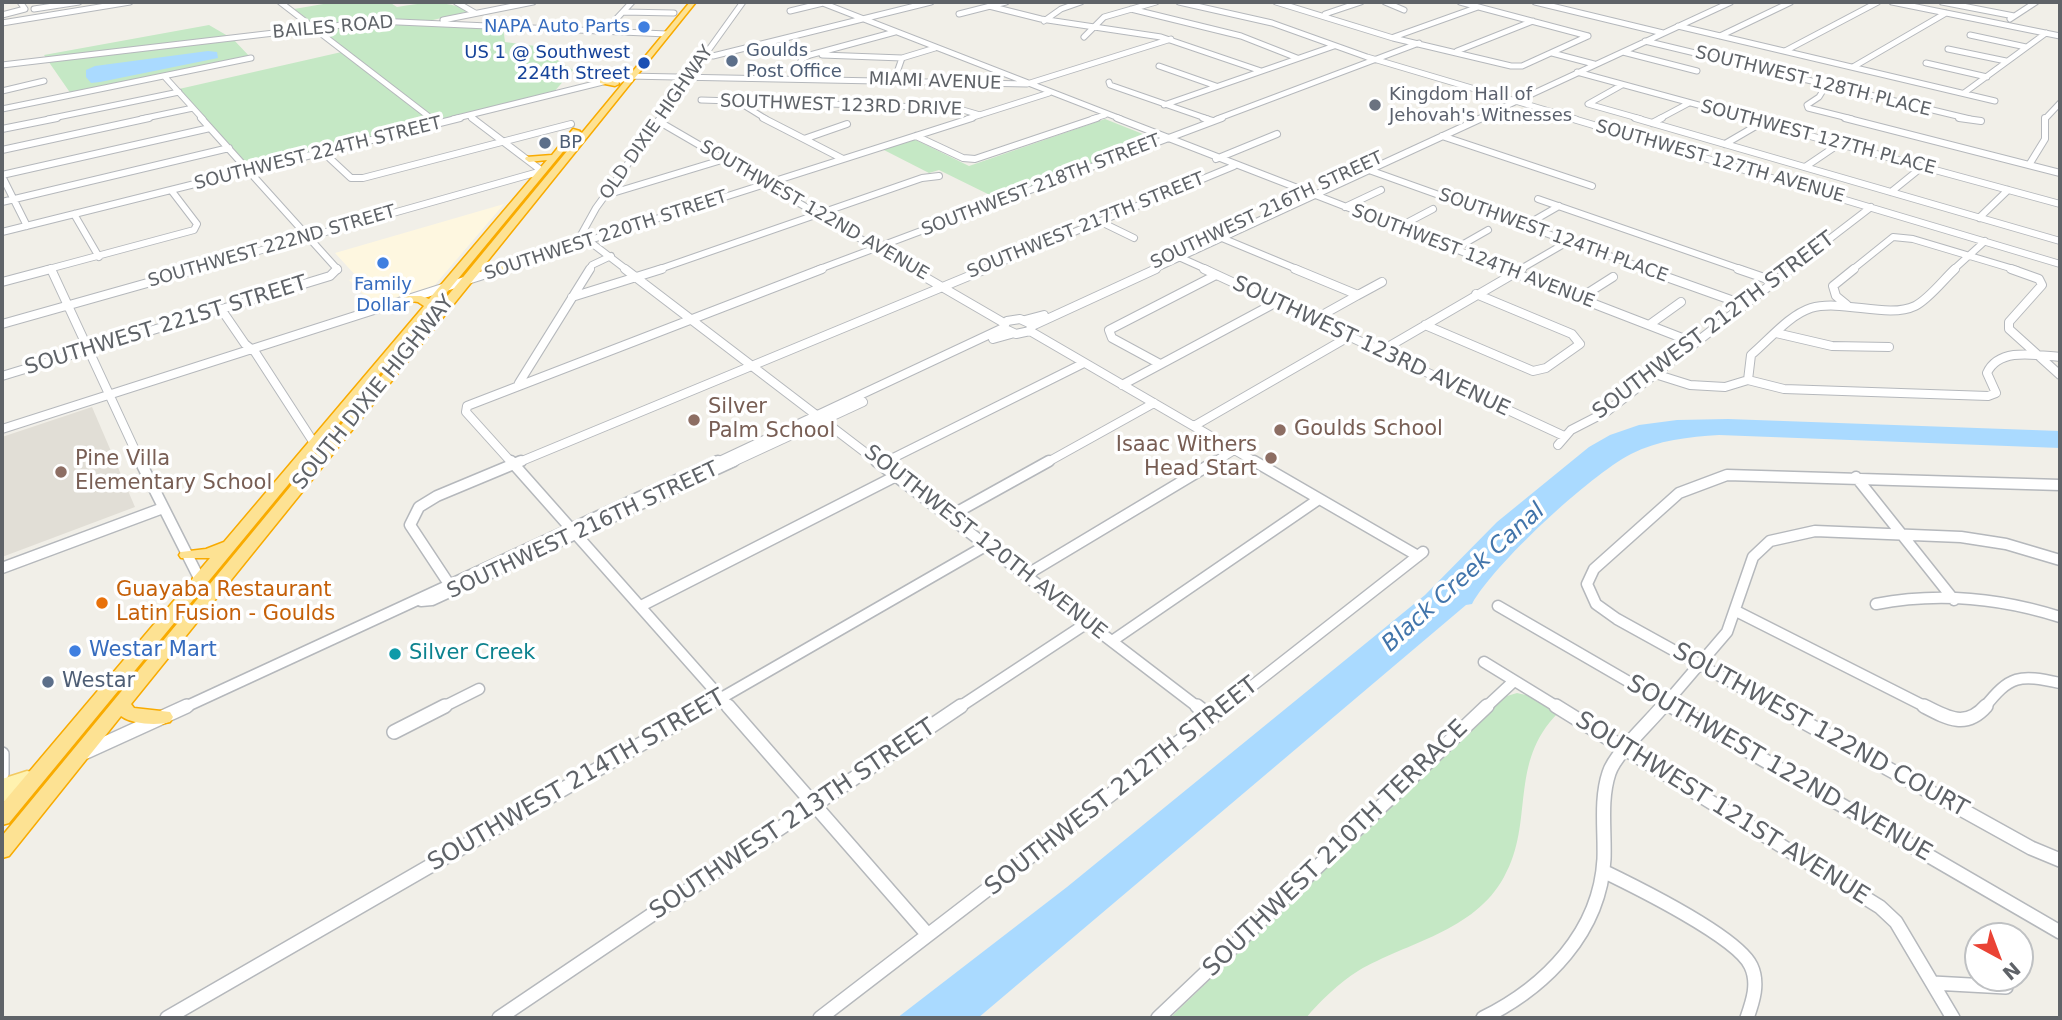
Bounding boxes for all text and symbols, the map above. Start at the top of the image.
street label: BAILES ROAD [272,12,394,44]
place label: NAPA Auto Parts [484,16,630,38]
marker: NAPA Auto Parts [636,19,652,35]
place label: Goulds Post Office [746,40,842,82]
place label: US 1 @ Southwest 224th Street [464,42,630,84]
street label: OLD DIXIE HIGHWAY [596,42,718,204]
street label: SOUTHWEST 128TH PLACE [1693,42,1933,122]
marker: Goulds Post Office [724,53,740,69]
marker: US 1 @ Southwest 224th Street [636,55,652,71]
street label: MIAMI AVENUE [868,69,1002,95]
place label: Kingdom Hall of Jehovah's Witnesses [1389,84,1572,126]
street label: SOUTHWEST 123RD DRIVE [719,91,963,121]
street label: SOUTHWEST 127TH PLACE [1698,96,1938,180]
marker: Kingdom Hall of Jehovah's Witnesses [1367,97,1383,113]
street label: SOUTHWEST 224TH STREET [192,113,444,195]
street label: SOUTHWEST 127TH AVENUE [1593,116,1847,208]
street label: SOUTHWEST 218TH STREET [919,130,1163,242]
place label: BP [559,132,582,154]
marker: BP [537,135,553,151]
street label: SOUTHWEST 122ND AVENUE [696,136,932,286]
street label: SOUTHWEST 216TH STREET [1147,148,1387,274]
street label: SOUTHWEST 217TH STREET [964,168,1208,284]
street label: SOUTHWEST 124TH PLACE [1435,184,1671,288]
street label: SOUTHWEST 220TH STREET [482,187,730,285]
street label: SOUTHWEST 222ND STREET [146,201,398,293]
street label: SOUTHWEST 124TH AVENUE [1349,201,1597,313]
street label: SOUTHWEST 212TH STREET [1588,227,1840,425]
marker: Family Dollar [375,255,391,271]
street label: SOUTHWEST 221ST STREET [22,271,310,381]
street label: SOUTHWEST 123RD AVENUE [1228,272,1514,422]
place label: Family Dollar [354,274,412,316]
street label: SOUTH DIXIE HIGHWAY [288,291,460,495]
place label: Silver Palm School [708,395,835,445]
marker: Silver Palm School [686,412,702,428]
place label: Goulds School [1294,417,1443,443]
marker: Goulds School [1272,422,1288,438]
place label: Isaac Withers Head Start [1116,433,1257,483]
street label: SOUTHWEST 120TH AVENUE [859,440,1111,646]
place label: Pine Villa Elementary School [75,447,272,497]
marker: Isaac Withers Head Start [1263,450,1279,466]
street label: SOUTHWEST 216TH STREET [443,457,723,605]
marker: Pine Villa Elementary School [53,464,69,480]
water label: Black Creek Canal [1377,498,1551,658]
place label: Guayaba Restaurant Latin Fusion - Goulds [116,578,335,628]
marker: Guayaba Restaurant Latin Fusion - Goulds [94,595,110,611]
place label: Westar Mart [89,638,217,664]
street label: SOUTHWEST 122ND COURT [1667,638,1973,824]
place label: Silver Creek [409,641,535,667]
marker: Westar Mart [67,643,83,659]
marker: Silver Creek [387,646,403,662]
place label: Westar [62,669,135,695]
street label: SOUTHWEST 122ND AVENUE [1621,670,1937,868]
street label: SOUTHWEST 212TH STREET [980,671,1264,903]
marker: Westar [40,674,56,690]
street label: SOUTHWEST 214TH STREET [423,684,731,878]
street label: SOUTHWEST 121ST AVENUE [1570,706,1874,912]
street label: SOUTHWEST 213TH STREET [645,713,941,927]
street label: SOUTHWEST 210TH TERRACE [1198,715,1474,983]
north arrow [1964,922,2034,992]
text: N [1998,958,2025,985]

